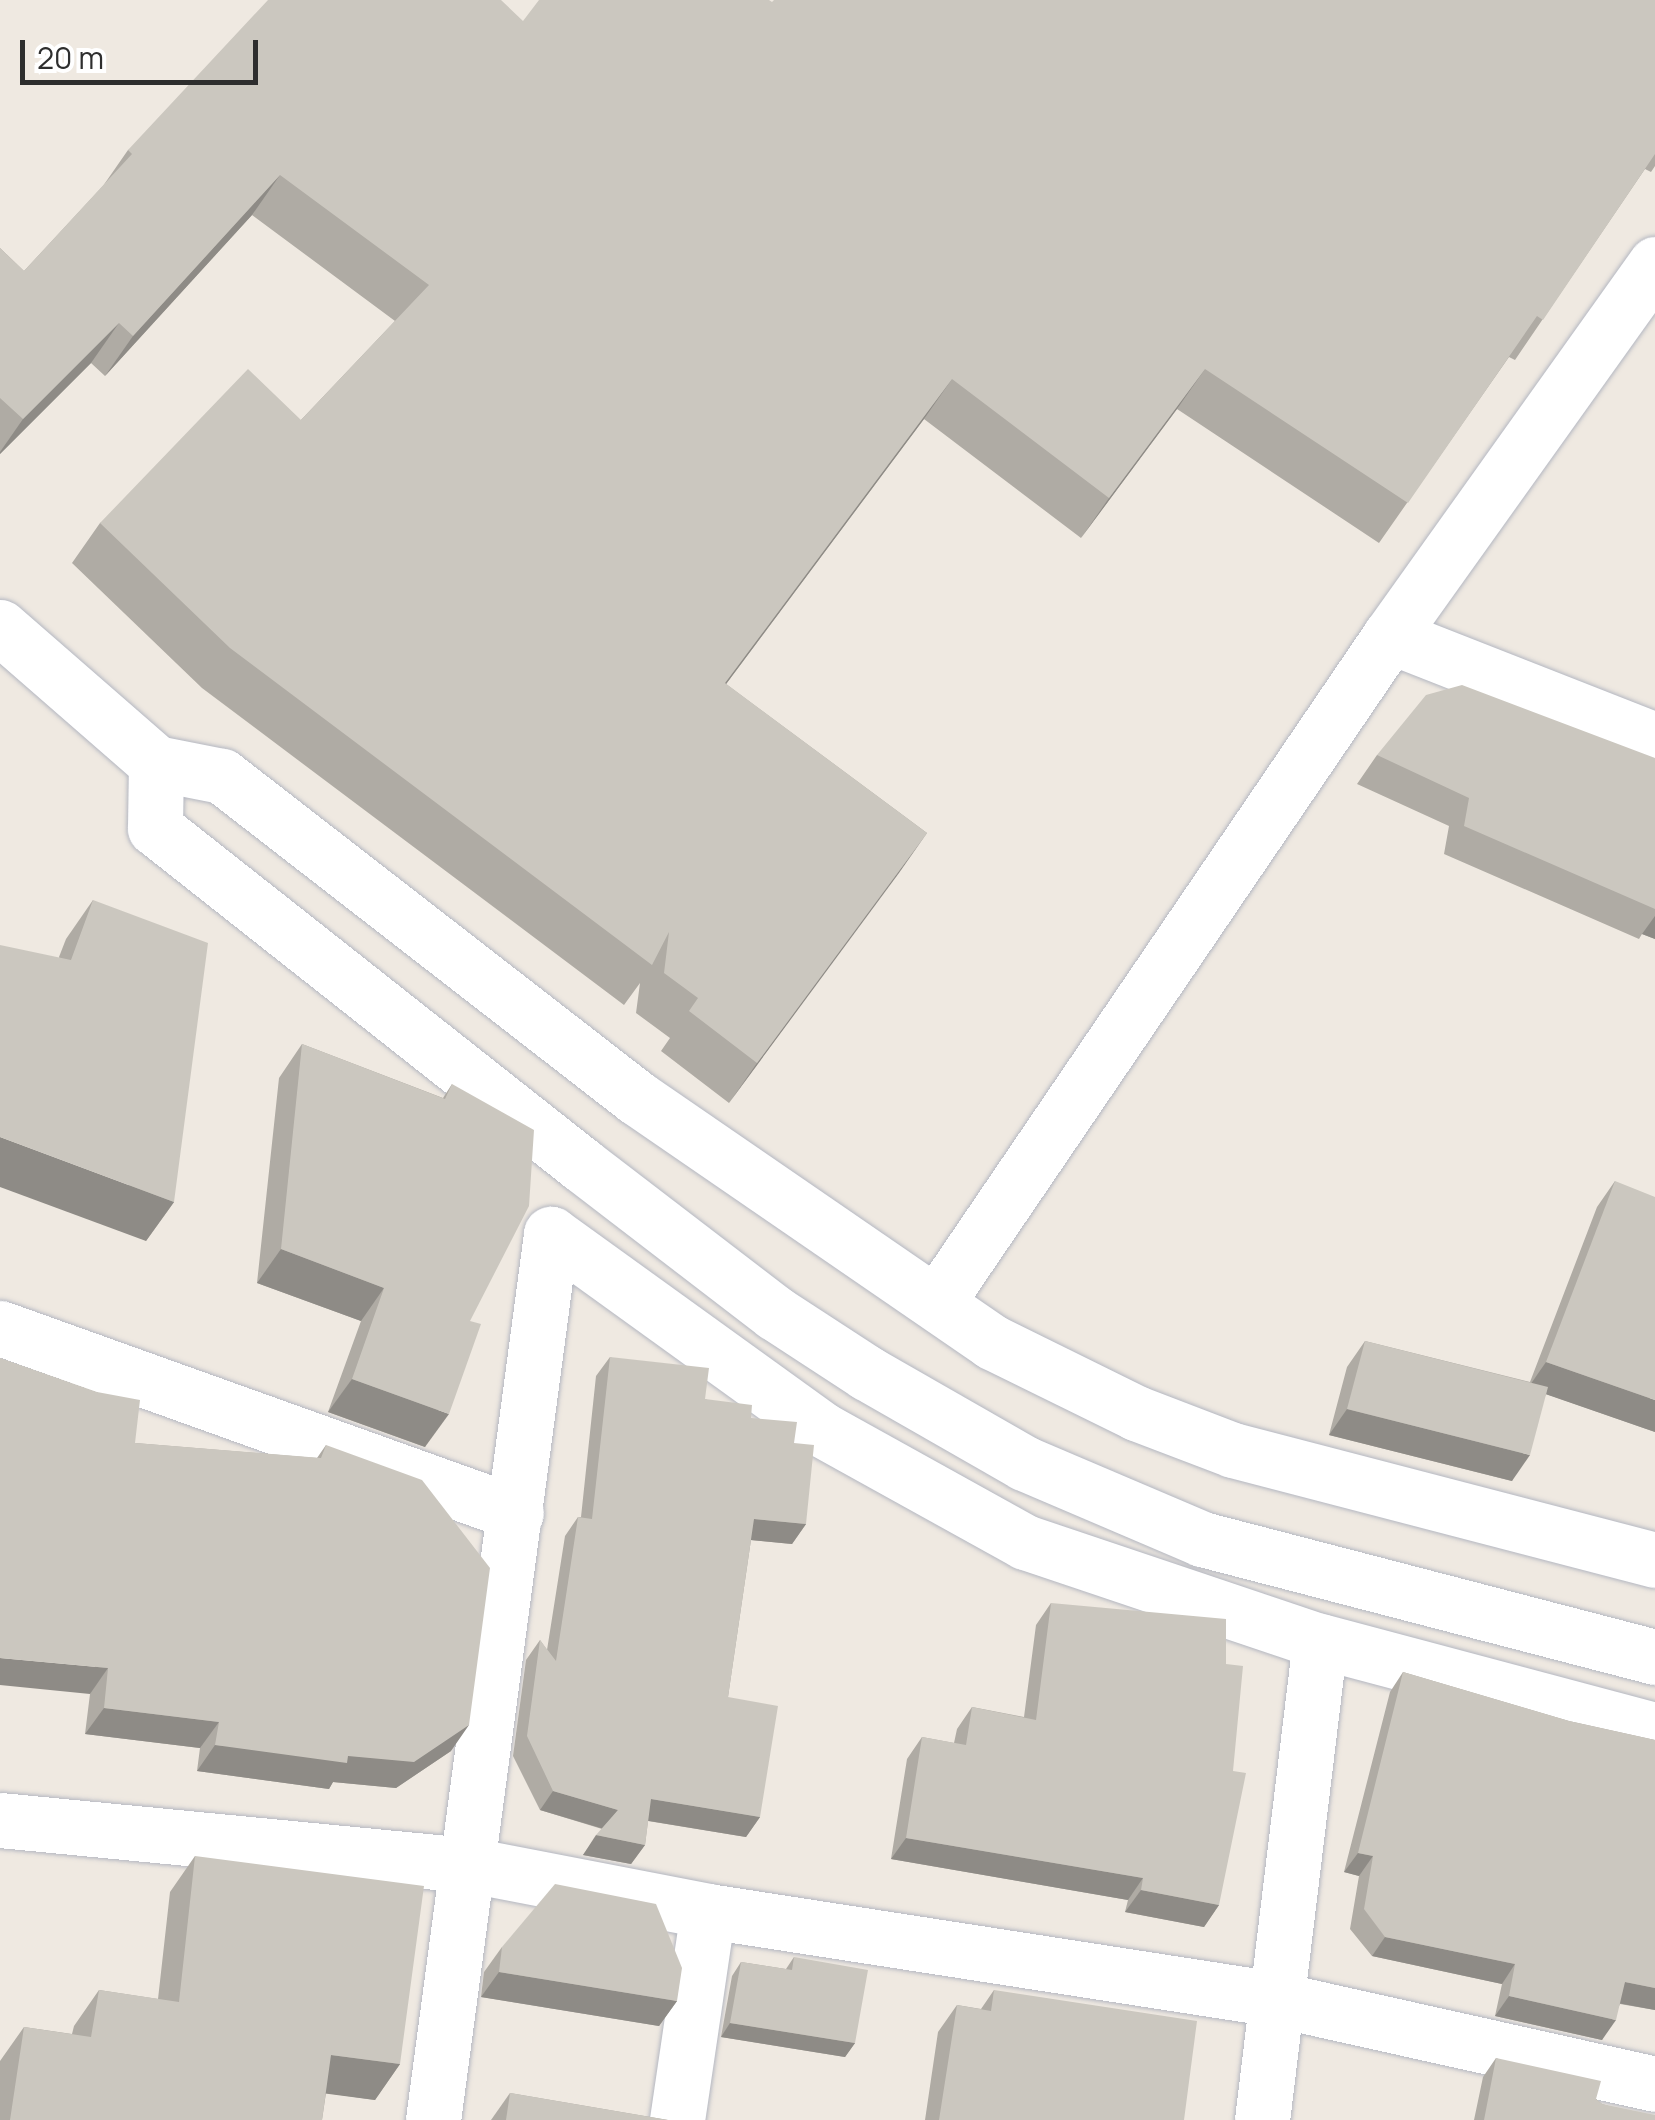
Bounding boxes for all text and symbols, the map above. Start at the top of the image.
scale bar [25,20,262,82]
text: 20 m [37,37,104,78]

